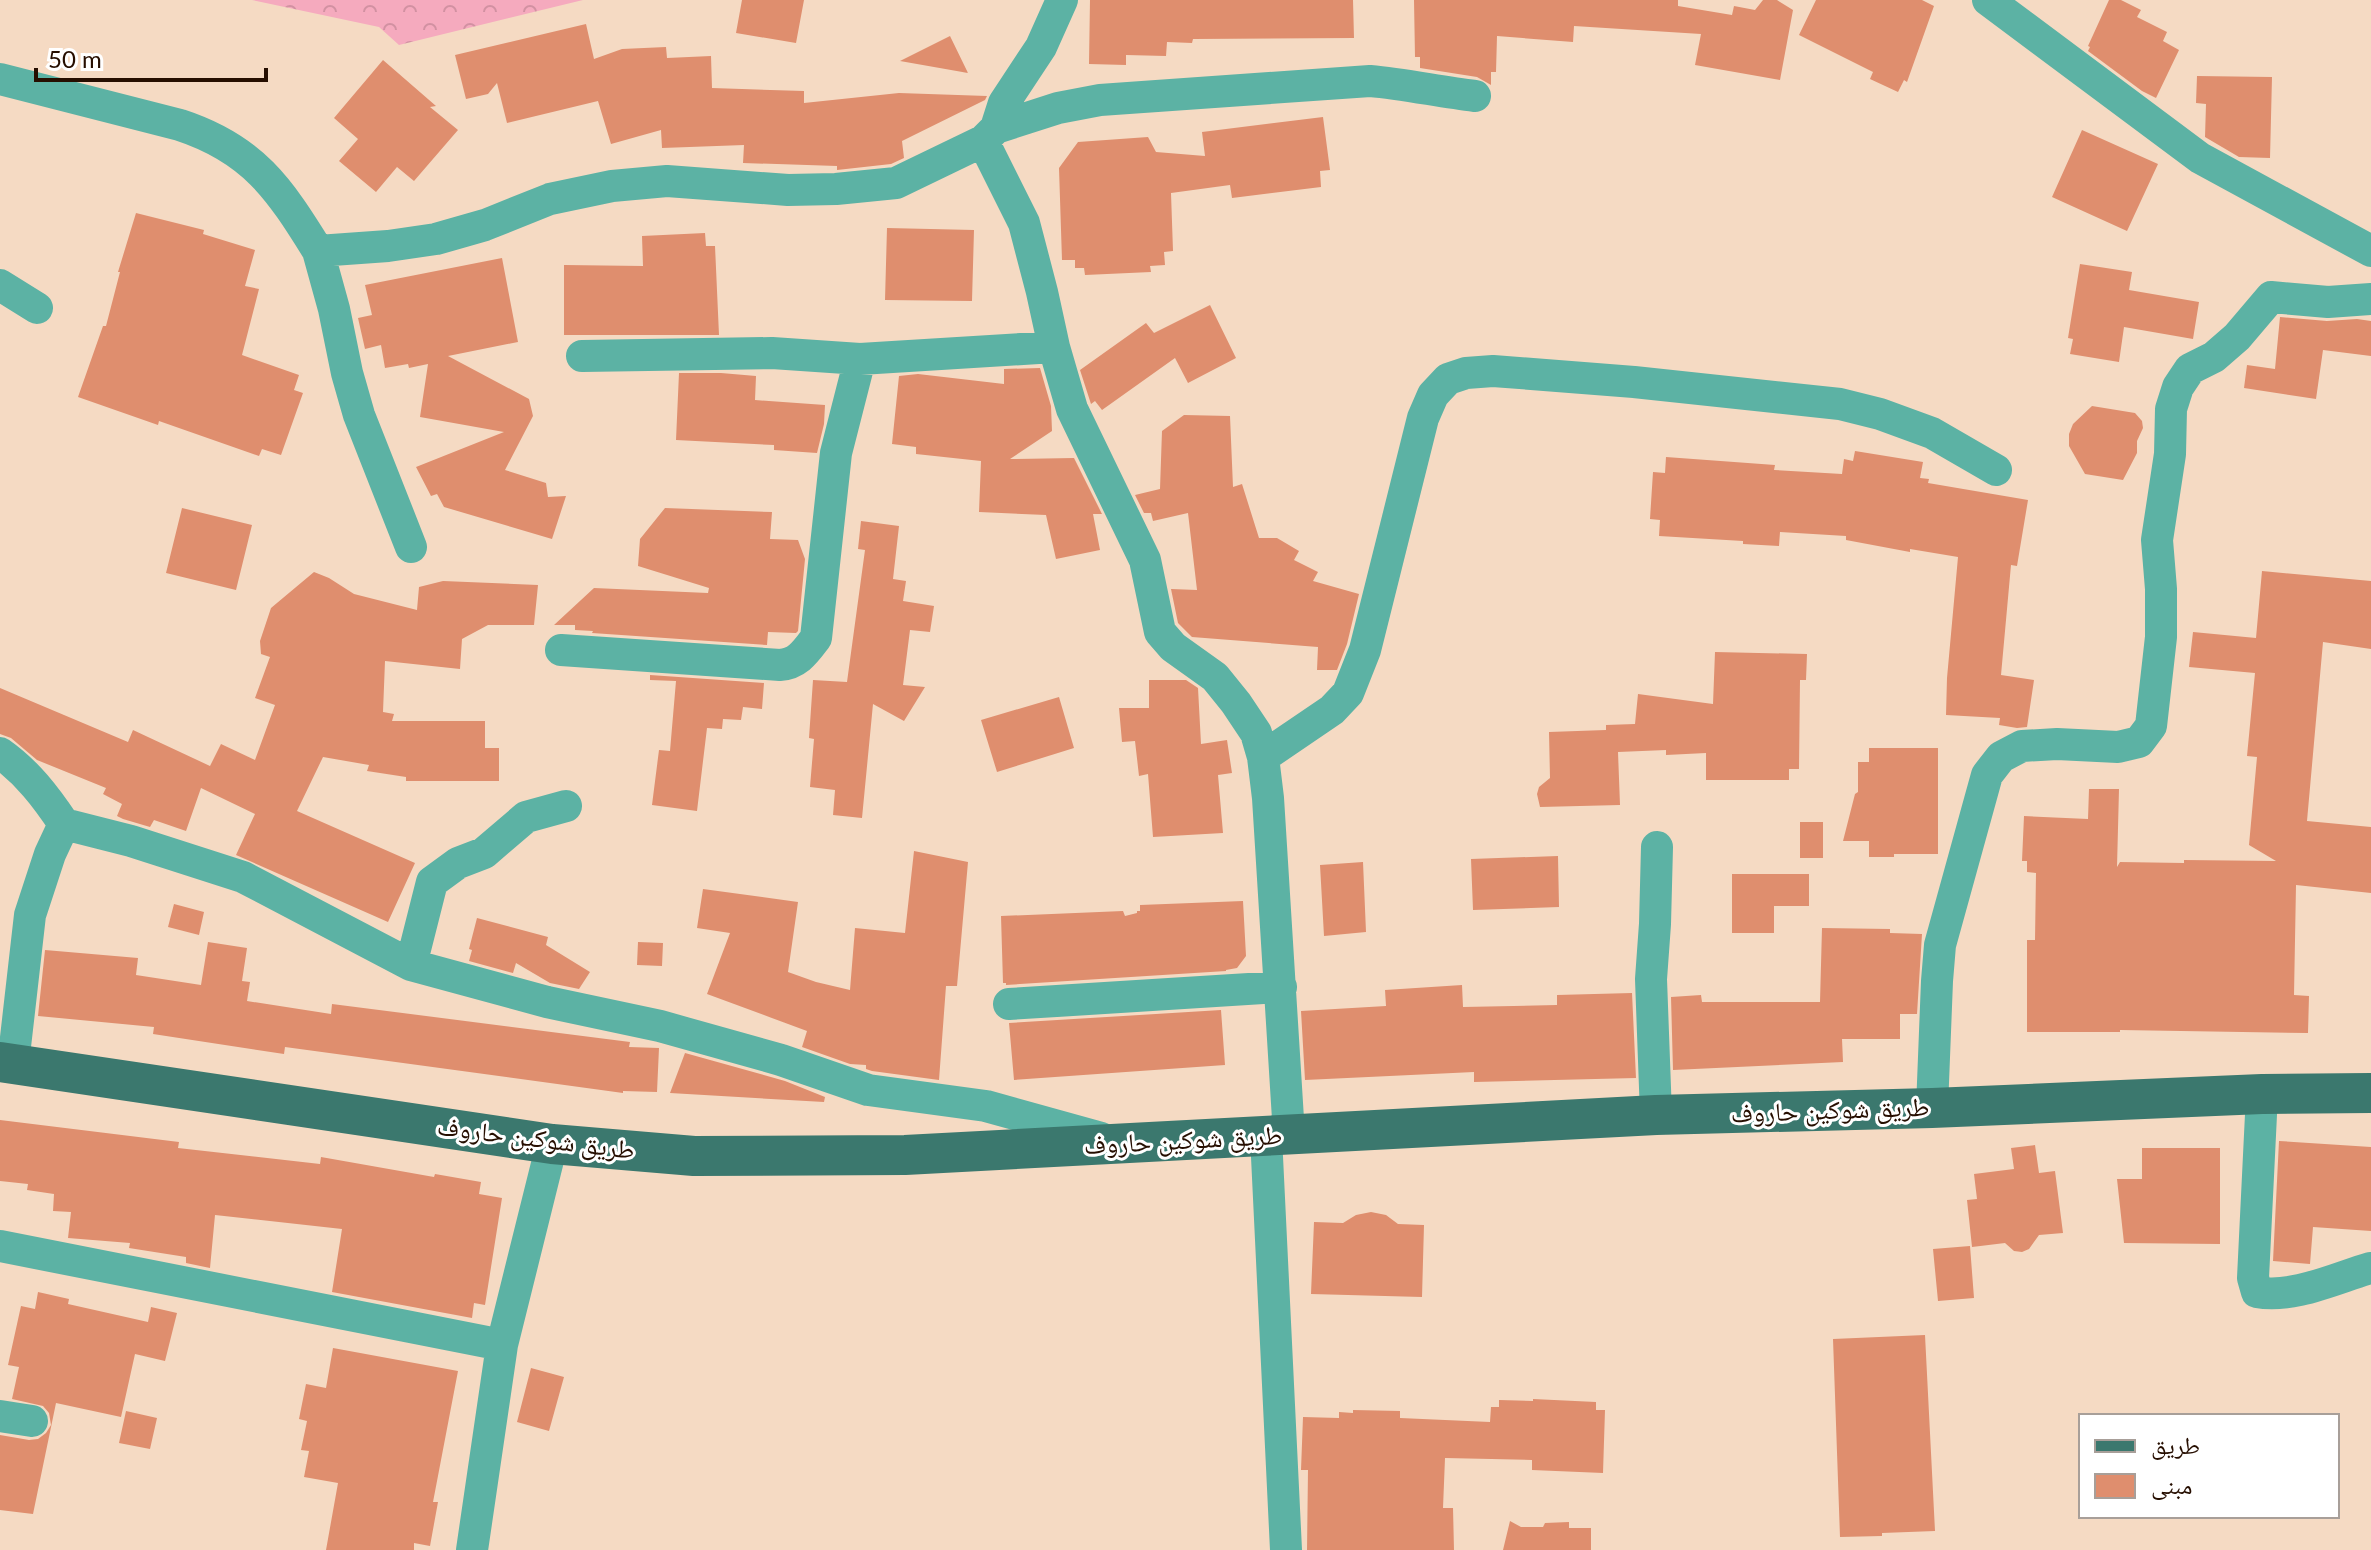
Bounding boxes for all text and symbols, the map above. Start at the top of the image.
scale bar [36,32,266,82]
text: 50 m [48,44,102,73]
street label: طريق شوكين حاروف [1730,1090,1930,1129]
street label: طريق شوكين حاروف [435,1109,637,1166]
street label: طريق شوكين حاروف [1083,1118,1283,1161]
legend [2079,1414,2339,1518]
text: طريق [2151,1430,2200,1460]
text: مبنى [2151,1470,2192,1500]

